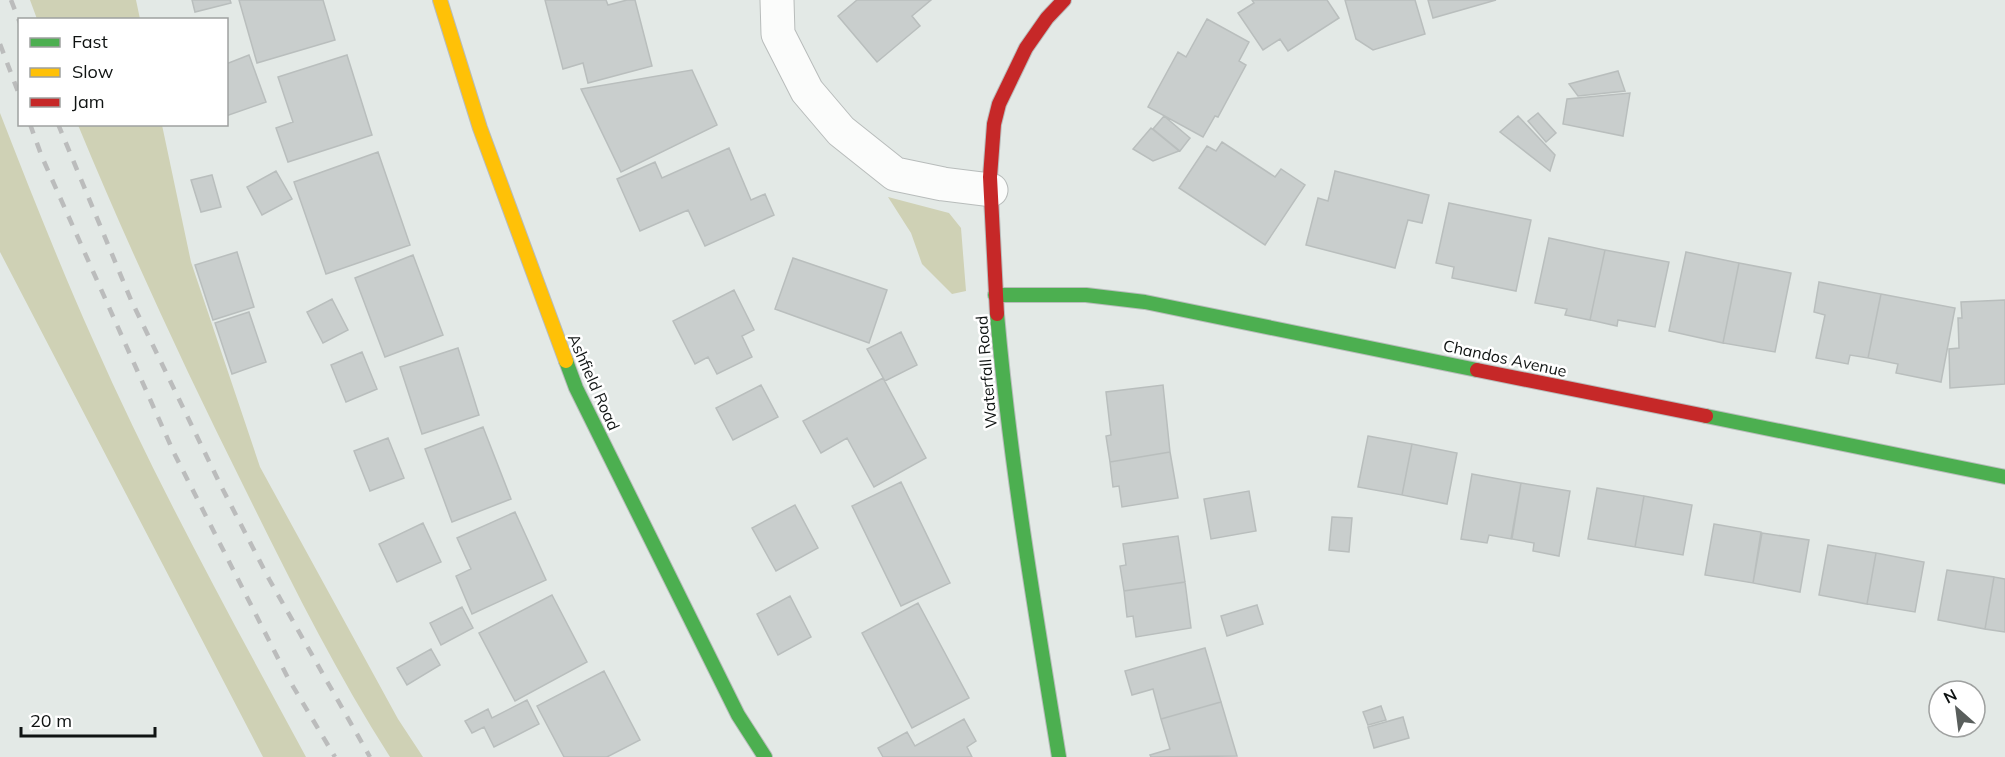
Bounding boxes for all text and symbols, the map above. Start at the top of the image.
legend [18,18,228,126]
text: Fast [72,30,108,53]
text: Slow [72,60,114,83]
text: Jam [72,90,105,113]
street label: Waterfall Road [971,315,1001,429]
street label: Ashfield Road [564,331,624,433]
street label: Chandos Avenue [1441,335,1569,381]
north arrow [1927,679,1987,739]
text: N [1940,684,1960,707]
scale bar [21,700,154,738]
text: 20 m [30,709,72,732]

